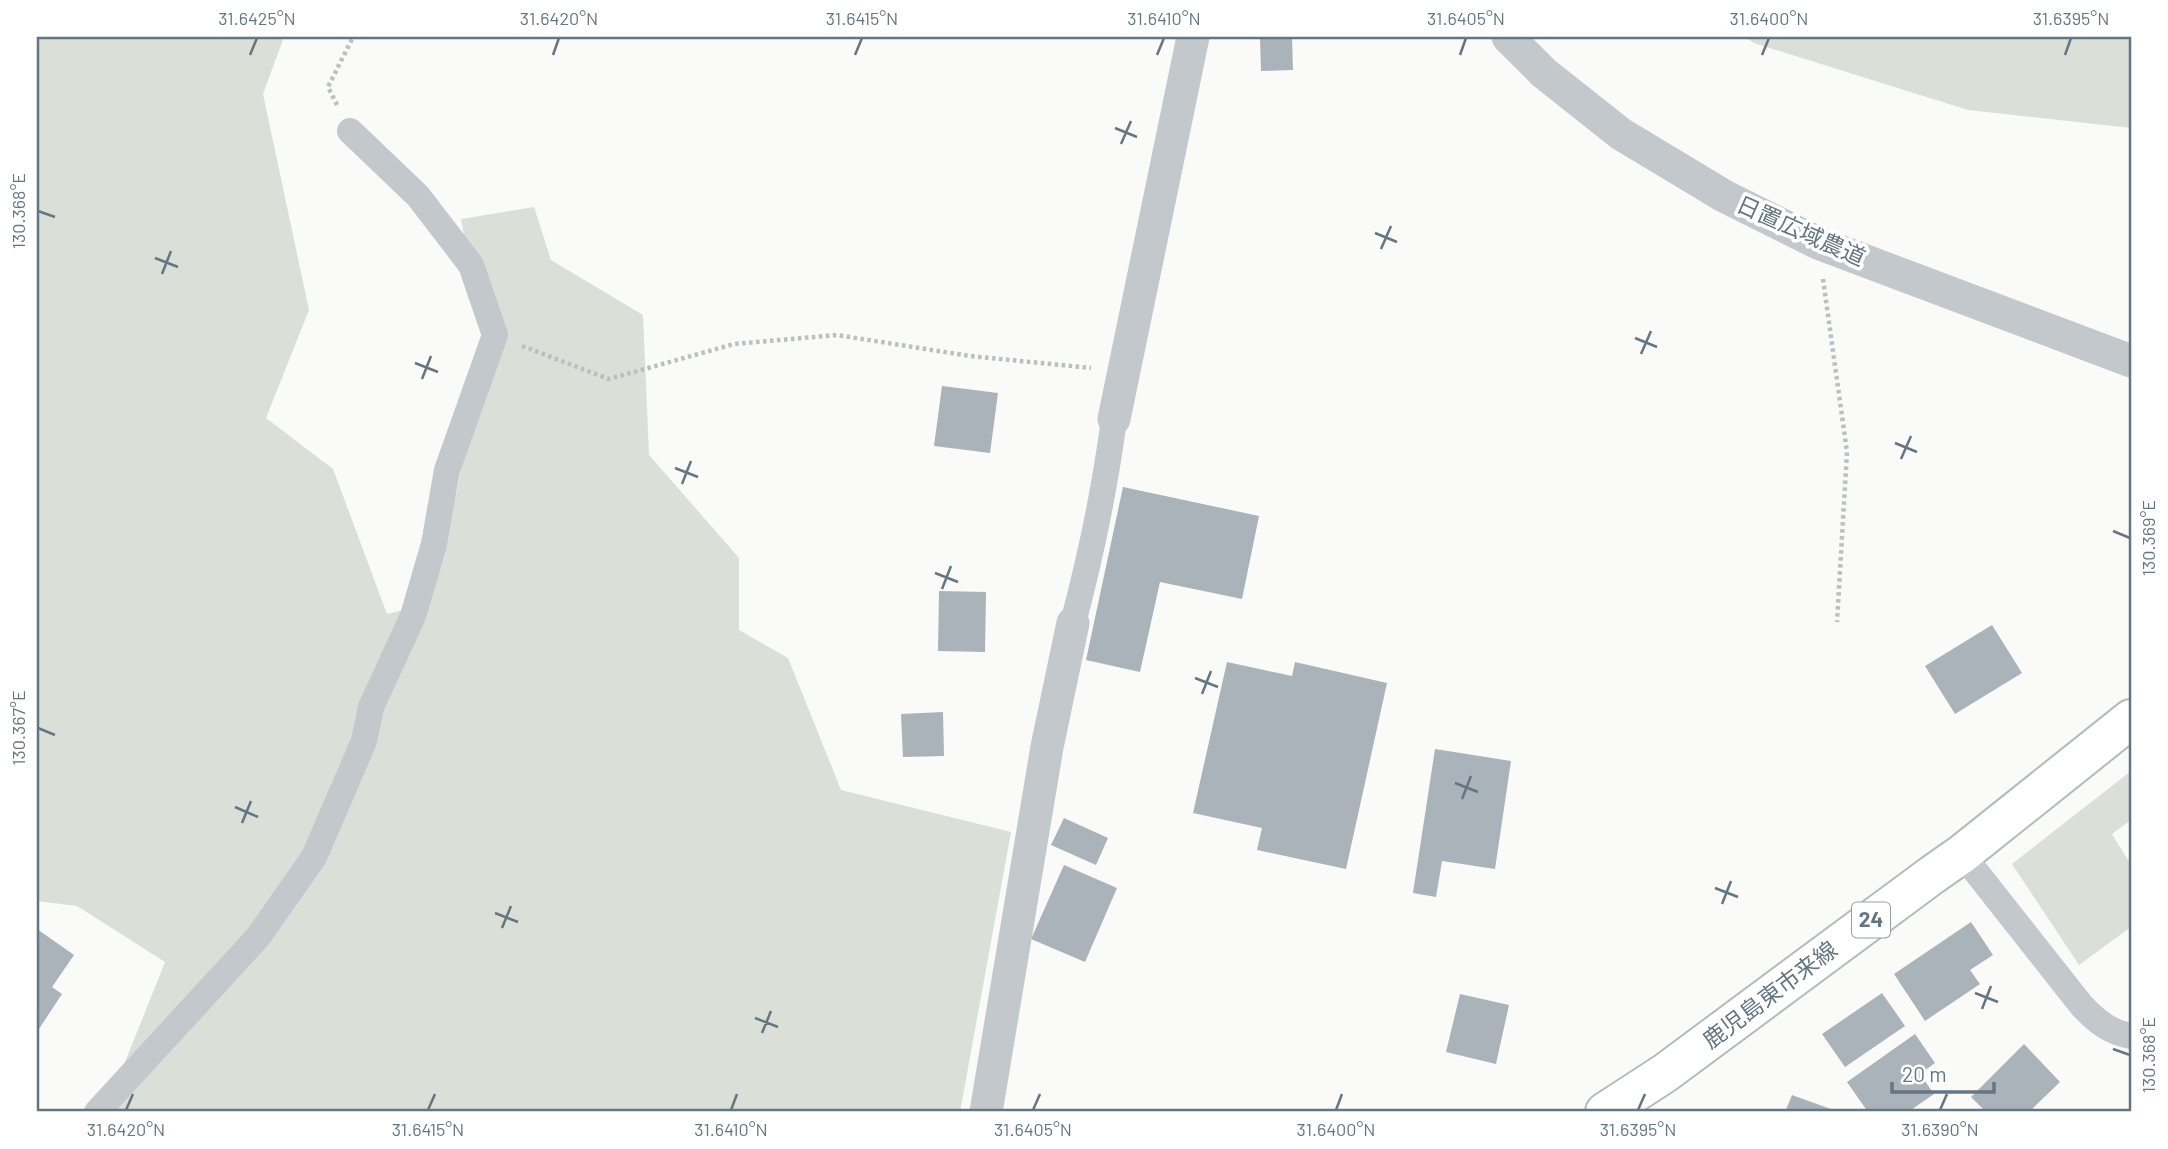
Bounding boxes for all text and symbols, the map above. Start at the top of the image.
text: 31.6425°N [218,7,296,29]
text: 31.6420°N [520,7,598,29]
text: 31.6415°N [826,7,898,29]
text: 31.6410°N [1127,7,1201,29]
text: 31.6405°N [1427,7,1505,29]
text: 31.6400°N [1729,7,1809,29]
text: 31.6395°N [2033,7,2109,29]
text: 130.368°E [7,173,29,249]
street label: 日置広域農道 [1733,189,1870,271]
text: 130.369°E [2137,500,2159,576]
text: 130.367°E [7,690,29,766]
road number: 24 [1852,902,1890,937]
street label: 鹿児島東市来線 [1697,935,1842,1054]
text: 130.368°E [2137,1017,2159,1093]
scale bar [1892,1051,1993,1095]
text: 20 m [1902,1061,1947,1086]
text: 31.6420°N [87,1118,165,1140]
text: 31.6415°N [392,1118,464,1140]
text: 31.6410°N [694,1118,768,1140]
text: 31.6405°N [994,1118,1072,1140]
text: 31.6400°N [1296,1118,1376,1140]
text: 31.6395°N [1600,1118,1676,1140]
text: 31.6390°N [1901,1118,1979,1140]

